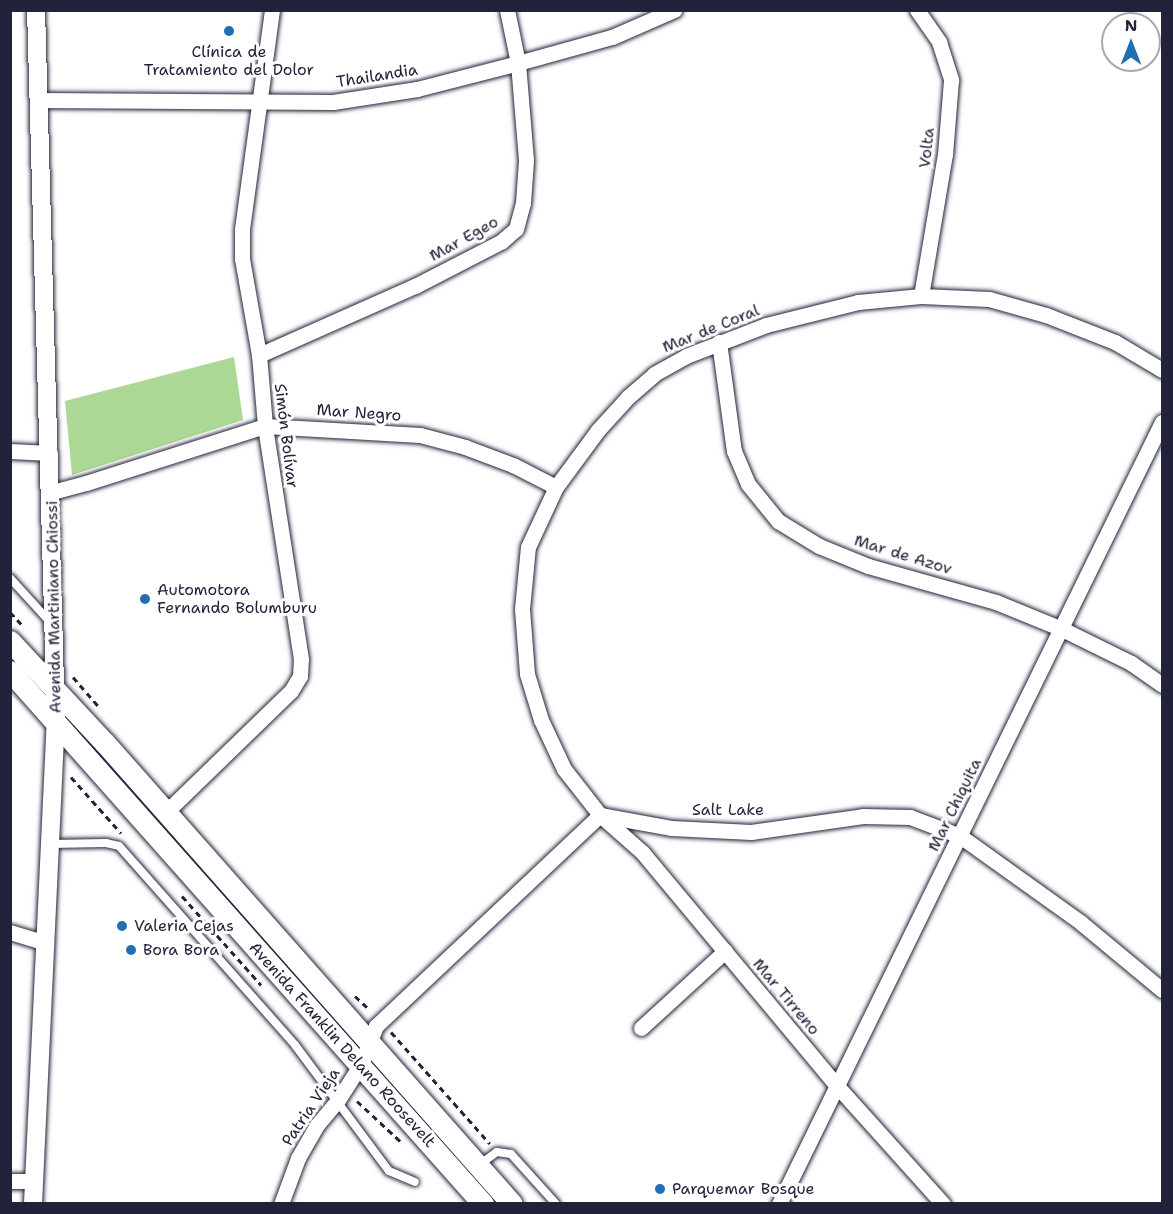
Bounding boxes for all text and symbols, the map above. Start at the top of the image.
north arrow [1101,12,1161,72]
text: N [1125,15,1137,36]
marker: Clínica de Tratamiento del Dolor [220,22,238,40]
place label: Clínica de Tratamiento del Dolor [144,42,314,80]
street label: Thailandia [335,60,419,92]
street label: Volta [915,127,939,169]
street label: Mar Egeo [426,212,502,266]
street label: Mar de Coral [660,301,762,357]
street label: Simón Bolívar [270,383,302,489]
street label: Mar Negro [316,400,402,426]
street label: Avenida Martiniano Chiossi [43,501,65,713]
street label: Mar de Azov [852,531,954,579]
place label: Automotora Fernando Bolumburu [157,580,317,618]
marker: Automotora Fernando Bolumburu [138,592,152,606]
street label: Mar Chiquita [924,755,986,855]
street label: Salt Lake [692,800,764,820]
place label: Valeria Cejas [134,916,234,936]
marker: Valeria Cejas [115,919,129,933]
street label: Avenida Franklin Delano Roosevelt [245,938,439,1152]
place label: Bora Bora [143,940,219,960]
marker: Bora Bora [124,943,138,957]
street label: Mar Tirreno [748,955,824,1039]
street label: Patria Vieja [278,1064,344,1150]
place label: Parquemar Bosque [672,1179,815,1199]
marker: Parquemar Bosque [653,1182,667,1196]

